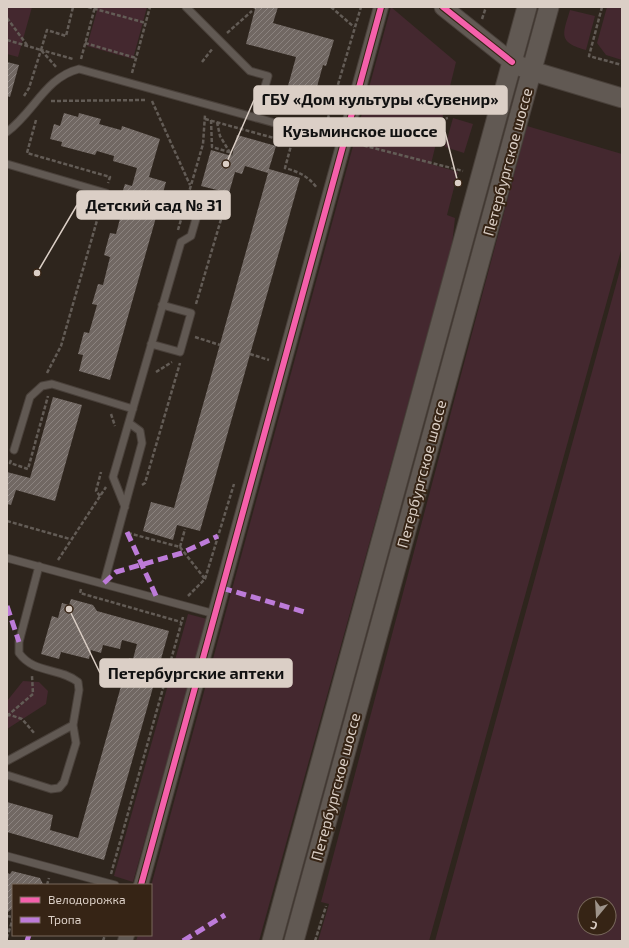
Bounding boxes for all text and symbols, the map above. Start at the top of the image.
callout: ГБУ «Дом культуры «Сувенир» [254,86,507,114]
street label: Петербургское шоссе [479,86,536,238]
text: ГБУ «Дом культуры «Сувенир» [262,89,498,108]
callout: Кузьминское шоссе [274,118,445,146]
text: Кузьминское шоссе [282,121,438,140]
callout: Детский сад № 31 [77,191,230,219]
text: Детский сад № 31 [85,195,223,214]
street label: Петербургское шоссе [393,398,450,550]
callout: Петербургские аптеки [100,659,292,687]
text: Петербургские аптеки [108,663,284,682]
street label: Петербургское шоссе [307,711,364,863]
legend [12,884,152,936]
text: Велодорожка [48,892,126,906]
north arrow [577,896,617,936]
text: Тропа [48,912,81,926]
text: С [588,919,599,933]

